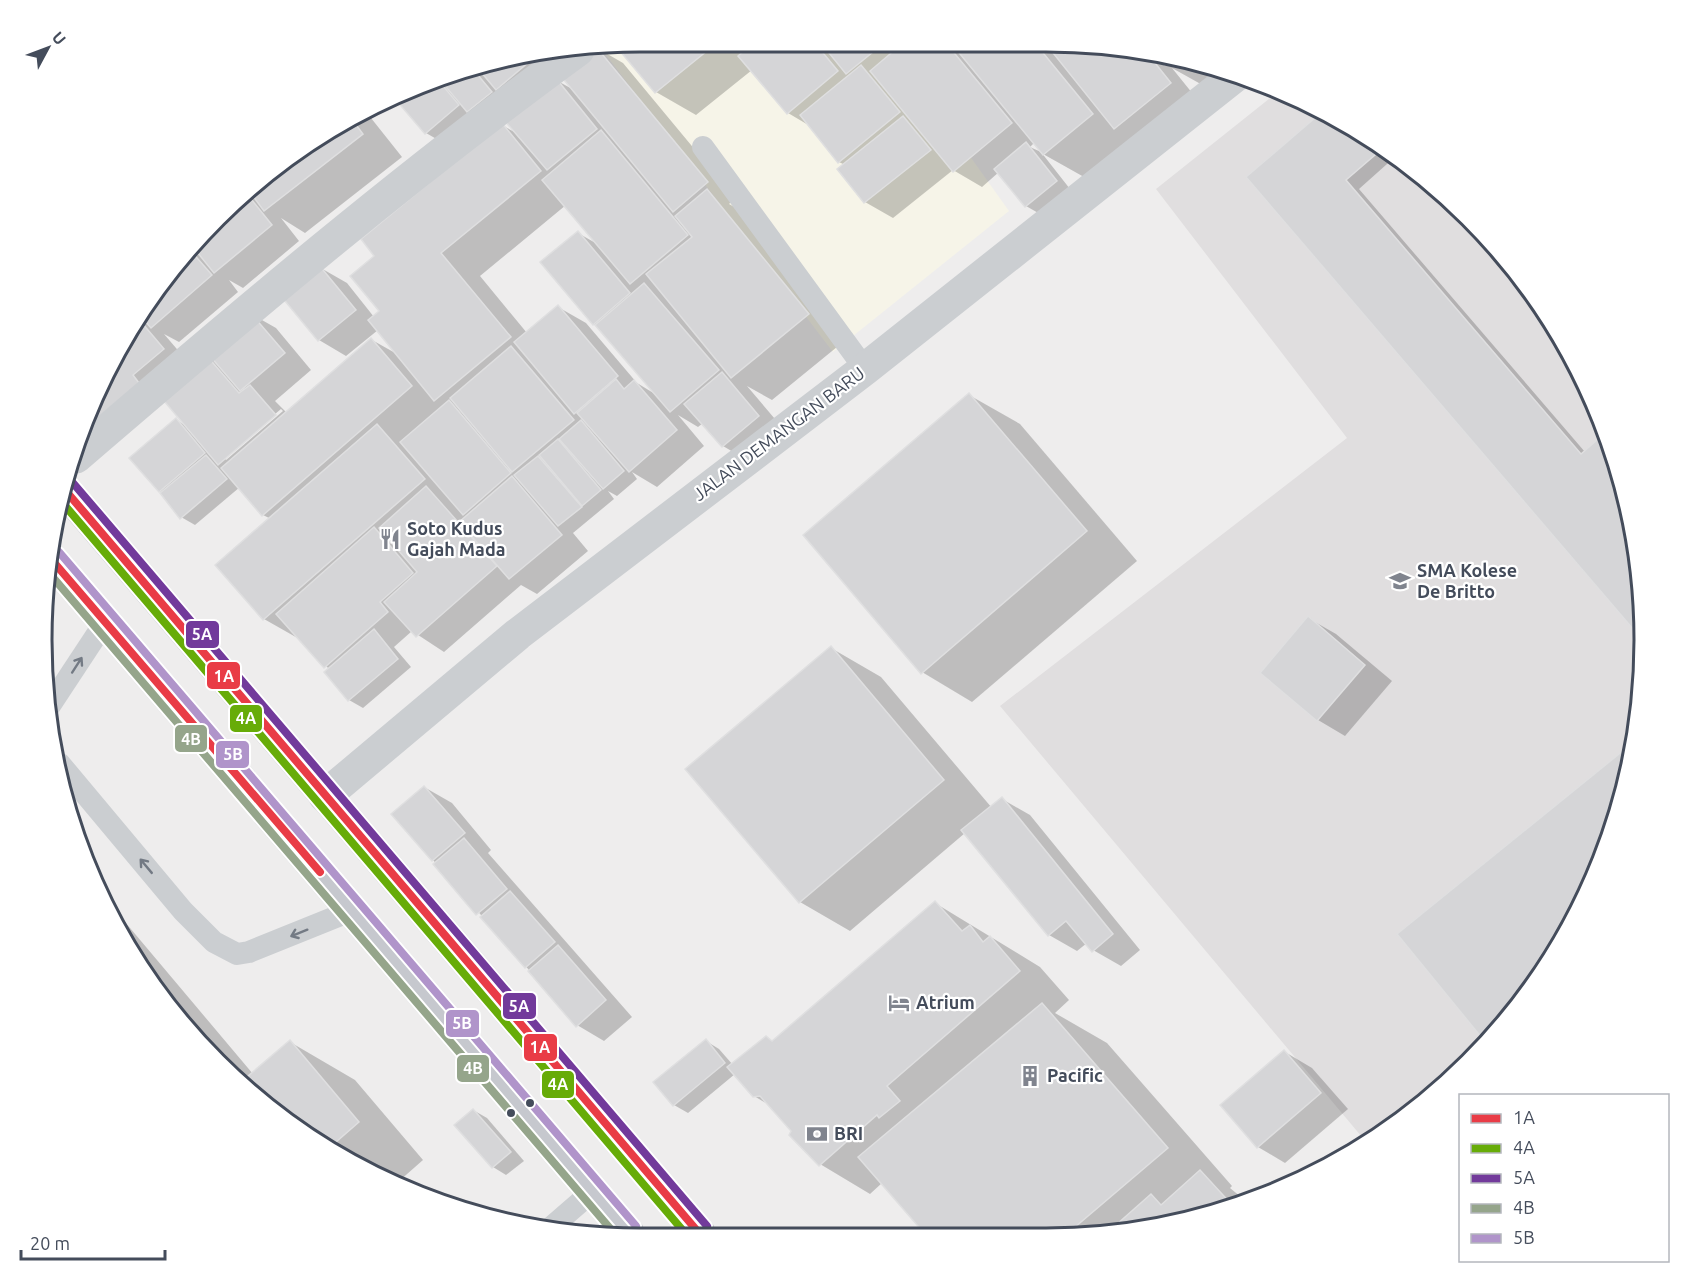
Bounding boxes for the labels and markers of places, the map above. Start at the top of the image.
place label: Soto Kudus Gajah Mada [407,518,505,559]
restaurant icon: Soto Kudus Gajah Mada [378,527,402,551]
place label: SMA Kolese De Britto [1417,560,1517,601]
school or university icon: SMA Kolese De Britto [1388,569,1412,593]
hotel icon: Atrium [887,991,911,1015]
place label: Atrium [916,992,975,1012]
building icon: Pacific [1018,1064,1042,1088]
place label: Pacific [1047,1065,1103,1085]
unlabelled marker [524,1097,536,1109]
unlabelled marker [505,1107,517,1119]
bank icon: BRI [805,1122,829,1146]
place label: BRI [834,1123,863,1143]

